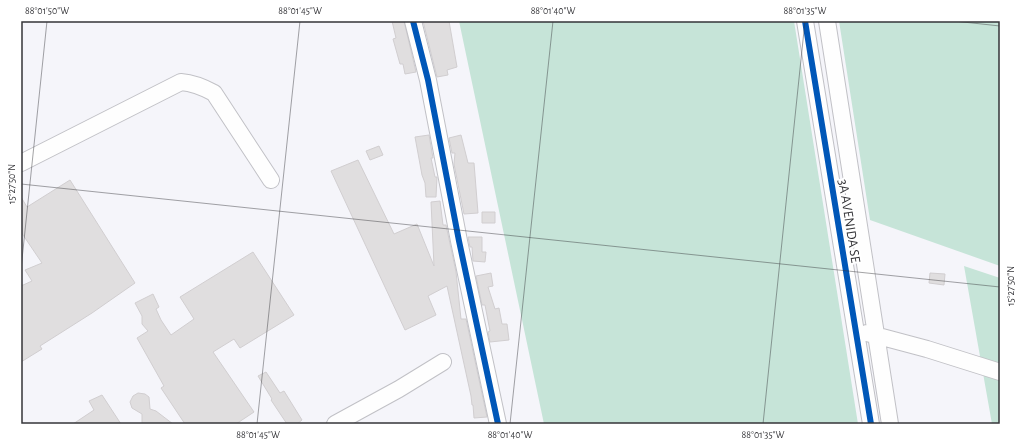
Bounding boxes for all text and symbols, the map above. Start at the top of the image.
text: 88°01'50"W [25,6,69,16]
text: 88°01'45"W [278,6,322,16]
text: 88°01'40"W [531,6,575,16]
text: 88°01'35"W [784,6,827,16]
text: 15°27'50"N [7,164,17,204]
street label: 3A AVENIDA SE [835,178,863,264]
text: 15°27'50"N [1006,266,1016,306]
text: 88°01'45"W [236,430,280,440]
text: 88°01'40"W [488,430,532,440]
text: 88°01'35"W [742,430,785,440]

